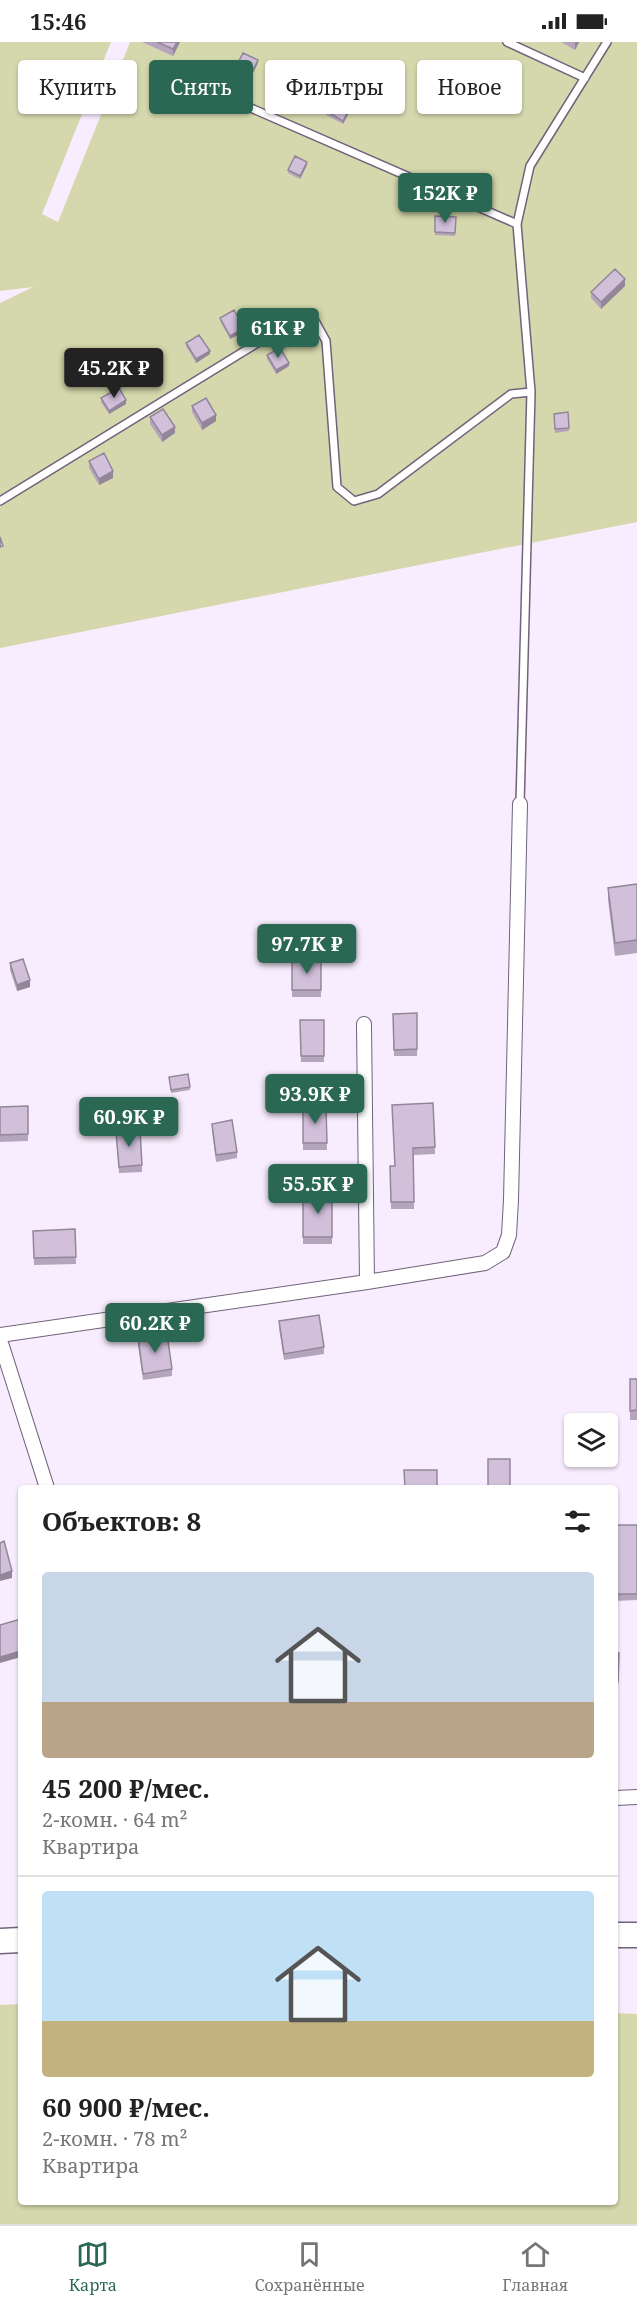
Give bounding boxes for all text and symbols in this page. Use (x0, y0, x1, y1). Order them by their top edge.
text: 15:46 (30, 6, 86, 36)
chip: Купить (18, 60, 137, 114)
chip: Снять (149, 60, 253, 114)
chip: Фильтры (265, 60, 405, 114)
chip: Новое (417, 60, 522, 114)
pin: 152K ₽ (396, 173, 494, 224)
text: 152K ₽ (412, 179, 478, 206)
pin: 61K ₽ (236, 308, 320, 359)
text: 61K ₽ (251, 314, 305, 341)
pin: 45.2K ₽ (59, 348, 169, 399)
text: 45.2K ₽ (78, 354, 150, 381)
pin: 97.7K ₽ (252, 924, 362, 975)
text: 97.7K ₽ (271, 930, 343, 957)
pin: 93.9K ₽ (260, 1074, 370, 1125)
text: 93.9K ₽ (279, 1080, 351, 1107)
pin: 60.9K ₽ (74, 1097, 184, 1148)
text: 60.9K ₽ (93, 1103, 165, 1130)
pin: 55.5K ₽ (263, 1164, 373, 1215)
text: 55.5K ₽ (282, 1170, 354, 1197)
pin: 60.2K ₽ (100, 1303, 210, 1354)
text: 60.2K ₽ (119, 1309, 191, 1336)
map controls (564, 1413, 618, 1467)
button: layers (564, 1413, 618, 1467)
text: Объектов: 8 (42, 1503, 201, 1539)
icon: filters (561, 1505, 594, 1538)
icon: home (264, 1611, 372, 1719)
text: 45 200 ₽/мес. (42, 1770, 210, 1806)
text: 2-комн. · 64 m² (42, 1806, 188, 1833)
text: Квартира (42, 1833, 139, 1860)
icon: home (264, 1930, 372, 2038)
text: 60 900 ₽/мес. (42, 2089, 210, 2125)
text: 2-комн. · 78 m² (42, 2125, 188, 2152)
text: Квартира (42, 2152, 139, 2179)
tab: Карта (69, 2238, 117, 2296)
tab: Сохранённые (255, 2238, 365, 2296)
tab: Главная (502, 2238, 568, 2296)

